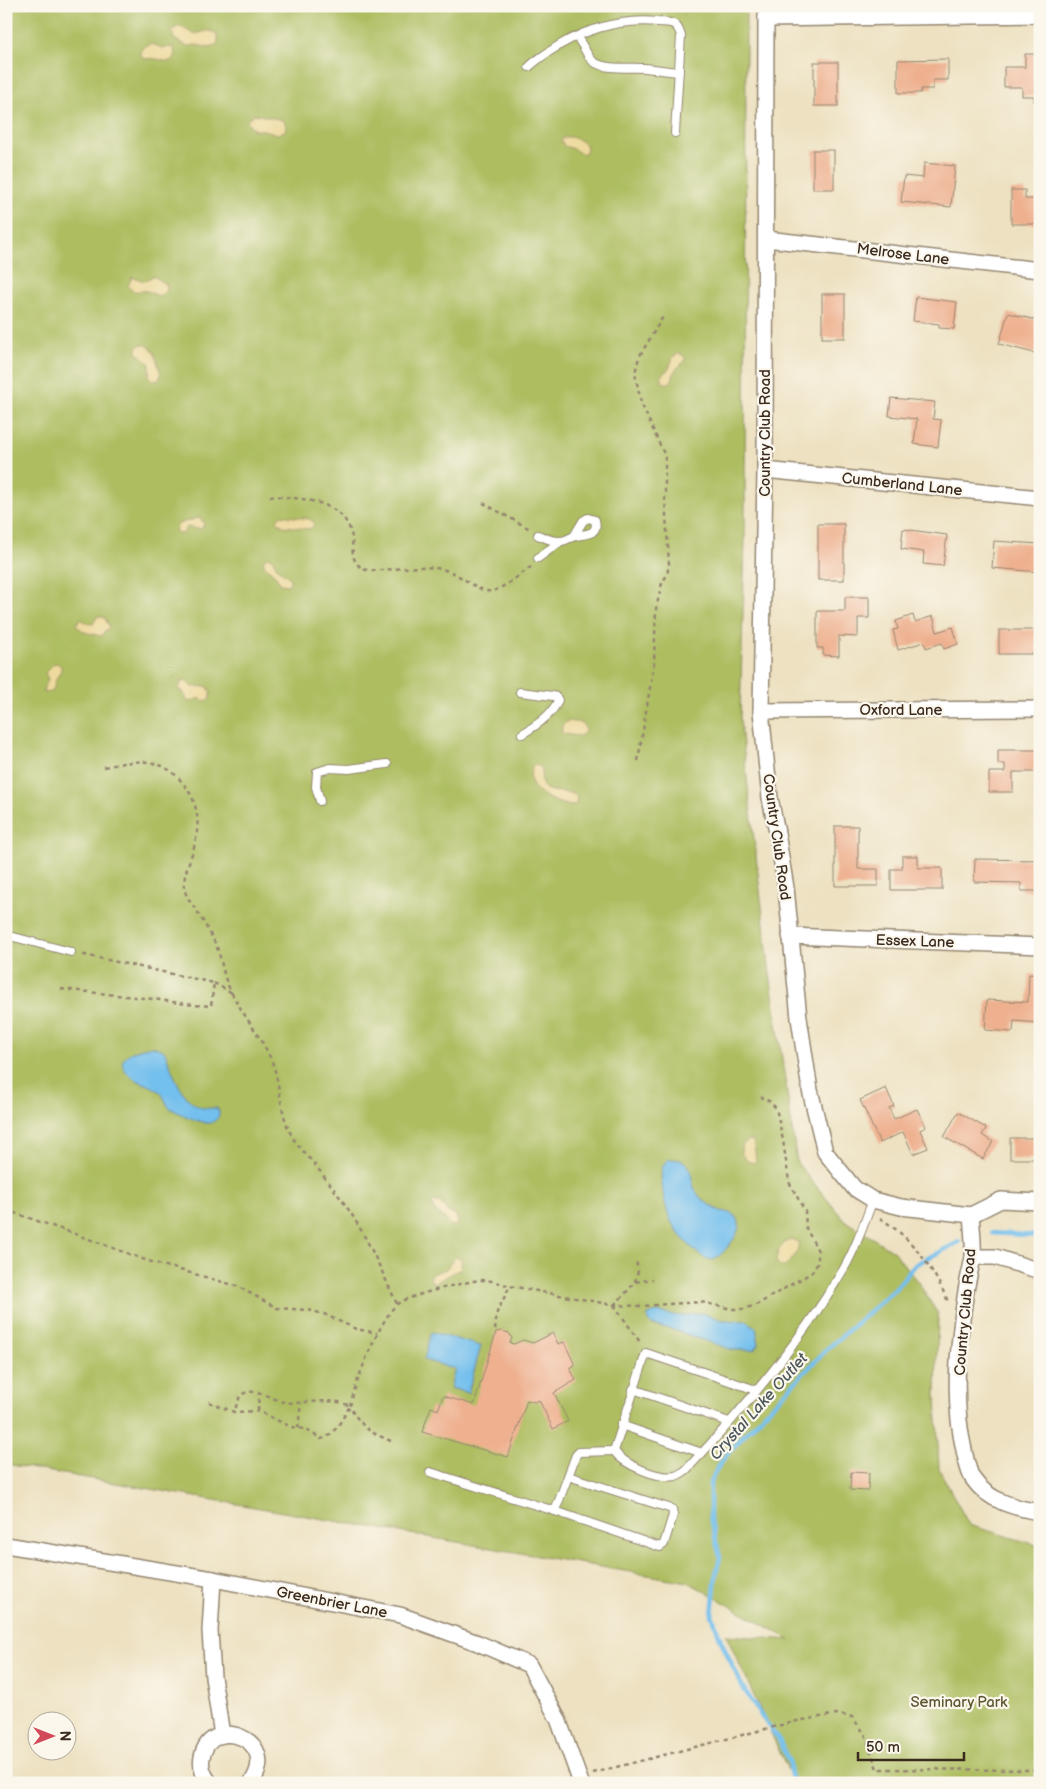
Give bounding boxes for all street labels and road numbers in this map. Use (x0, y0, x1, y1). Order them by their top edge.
street label: Melrose Lane (856, 239, 950, 270)
street label: Country Club Road (756, 369, 775, 497)
street label: Cumberland Lane (841, 469, 963, 500)
street label: Oxford Lane (860, 701, 943, 720)
street label: Country Club Road (758, 773, 795, 902)
street label: Essex Lane (875, 931, 955, 952)
street label: Country Club Road (950, 1248, 981, 1376)
street label: Greenbrier Lane (275, 1582, 389, 1623)

